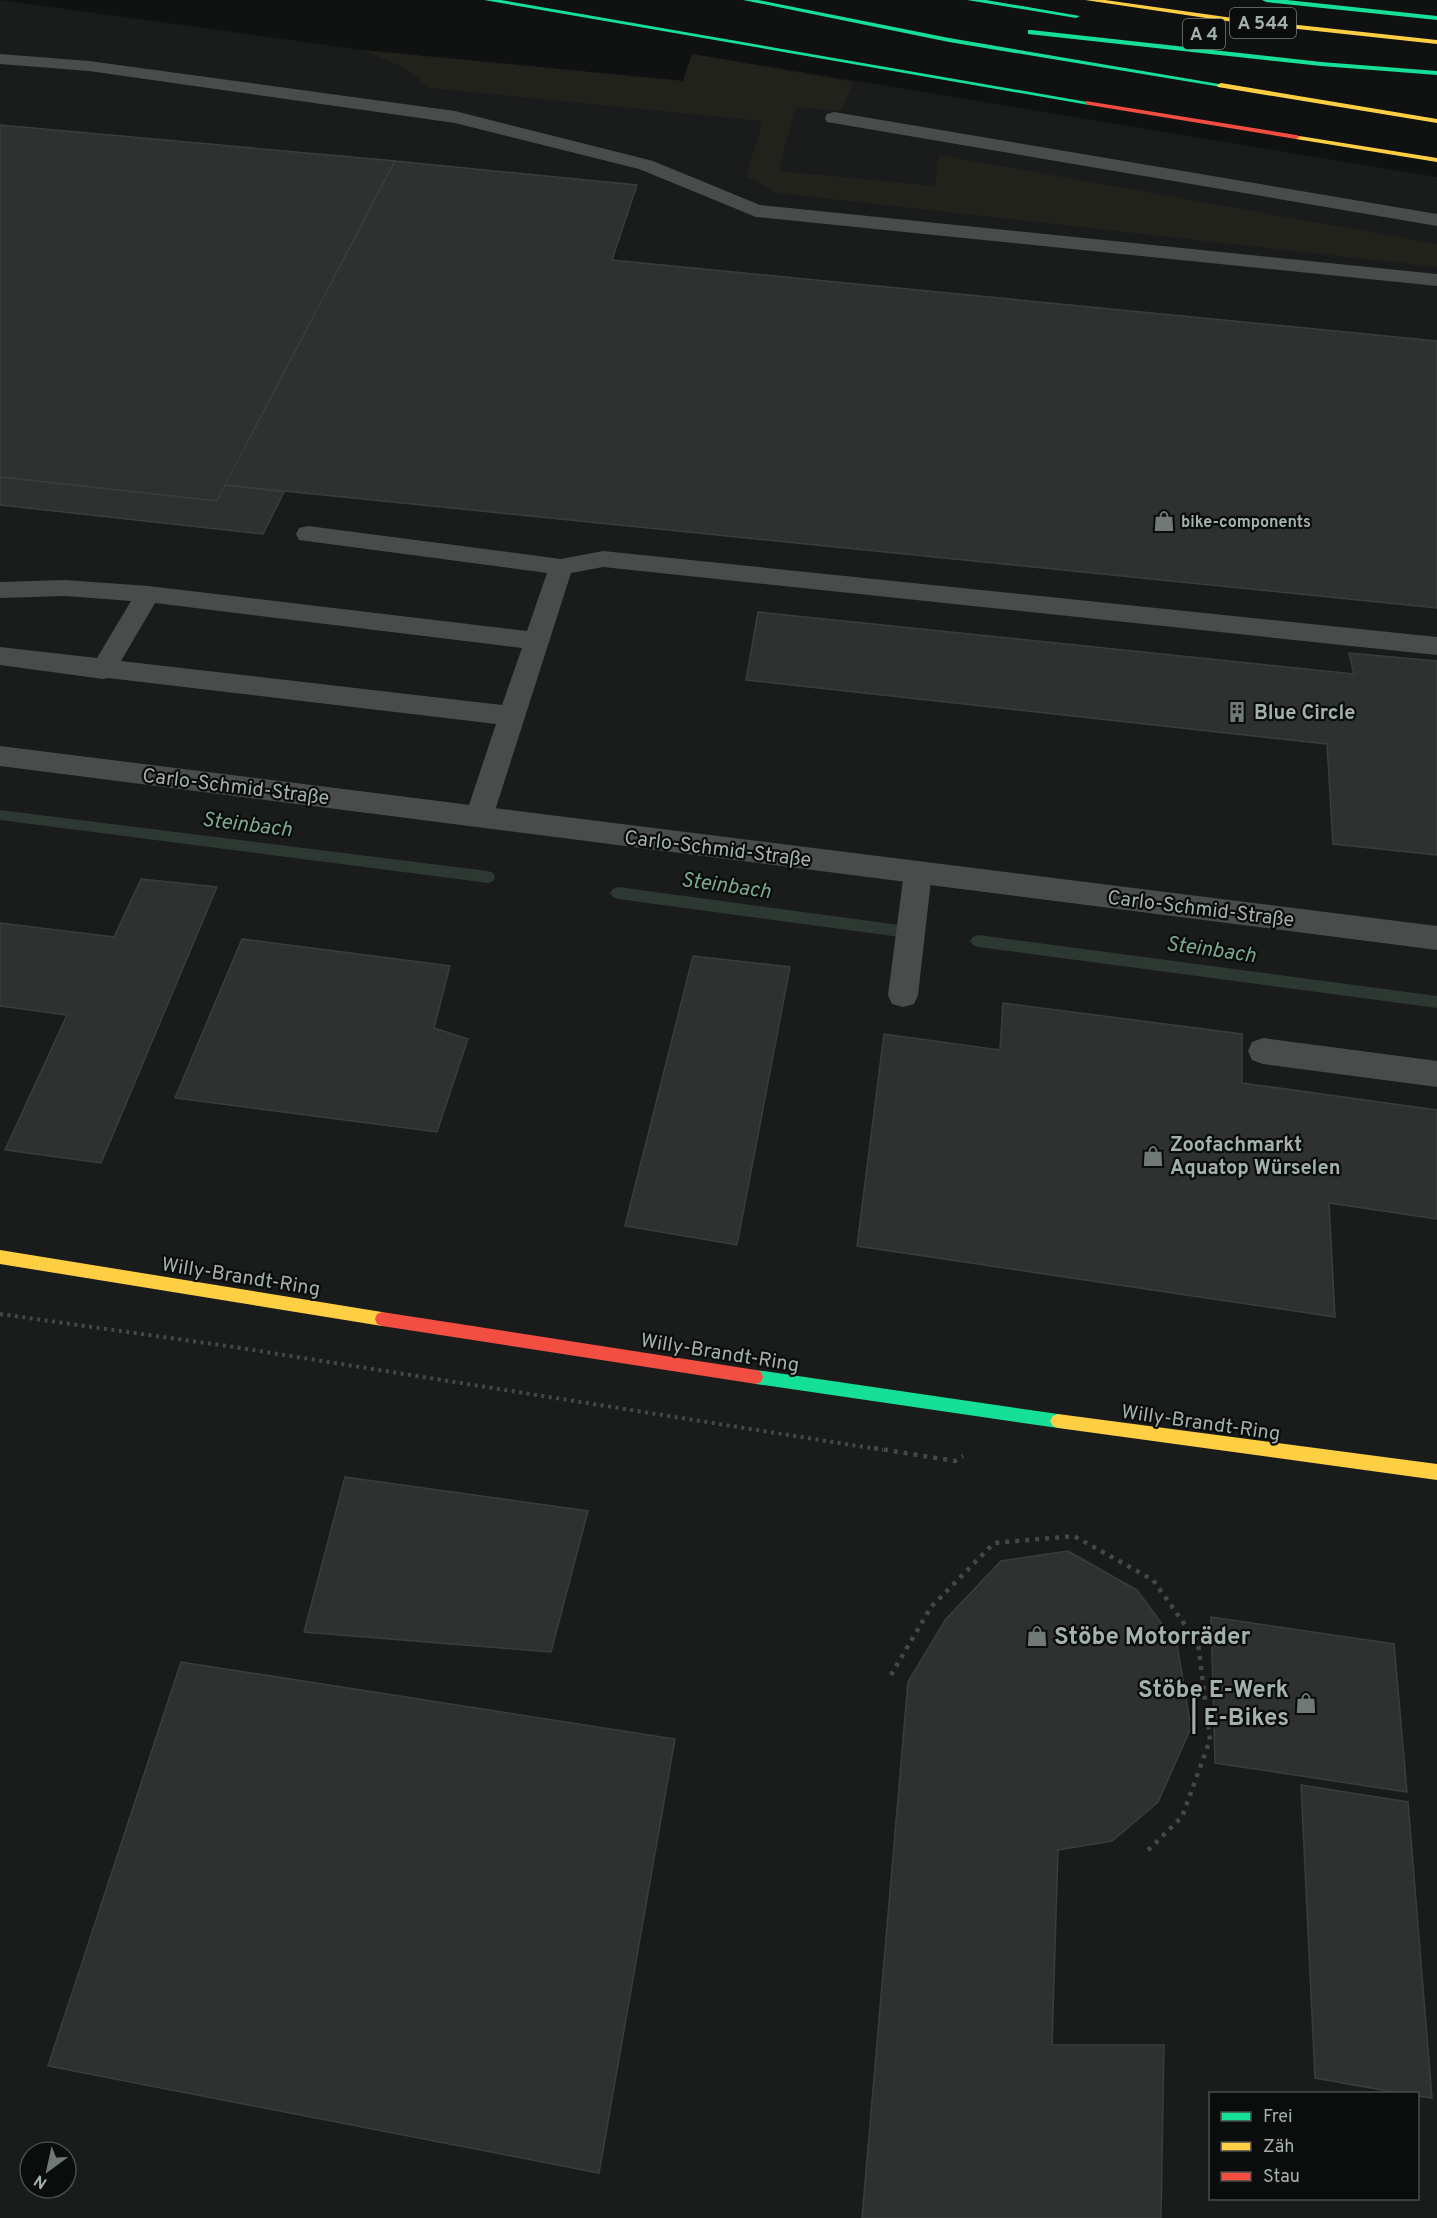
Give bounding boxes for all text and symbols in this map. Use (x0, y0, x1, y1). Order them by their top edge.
road number: A 544 (1230, 8, 1296, 38)
road number: A 4 (1183, 19, 1225, 49)
shop icon: bike-components (1152, 509, 1176, 533)
place label: bike-components (1181, 513, 1311, 533)
building icon: Blue Circle (1225, 700, 1249, 724)
place label: Blue Circle (1254, 701, 1355, 727)
street label: Carlo-Schmid-Straße (141, 764, 331, 812)
water label: Steinbach (200, 807, 294, 844)
street label: Carlo-Schmid-Straße (623, 826, 813, 874)
water label: Steinbach (679, 867, 773, 906)
street label: Carlo-Schmid-Straße (1106, 886, 1296, 934)
water label: Steinbach (1164, 931, 1258, 970)
place label: Zoofachmarkt Aquatop Würselen (1170, 1133, 1340, 1182)
shop icon: Zoofachmarkt Aquatop Würselen (1141, 1144, 1165, 1168)
street label: Willy-Brandt-Ring (159, 1253, 322, 1303)
street label: Willy-Brandt-Ring (638, 1329, 801, 1379)
street label: Willy-Brandt-Ring (1119, 1400, 1282, 1448)
place label: Stöbe Motorräder (1054, 1623, 1250, 1653)
shop icon: Stöbe Motorräder (1025, 1624, 1049, 1648)
place label: Stöbe E-Werk | E-Bikes (1138, 1676, 1289, 1734)
shop icon: Stöbe E-Werk | E-Bikes (1294, 1691, 1318, 1715)
legend (1209, 2092, 1419, 2200)
text: Frei (1263, 2106, 1293, 2129)
text: Zäh (1263, 2136, 1294, 2159)
north arrow (18, 2140, 78, 2200)
text: Stau (1263, 2166, 1300, 2189)
text: N (31, 2169, 51, 2192)

